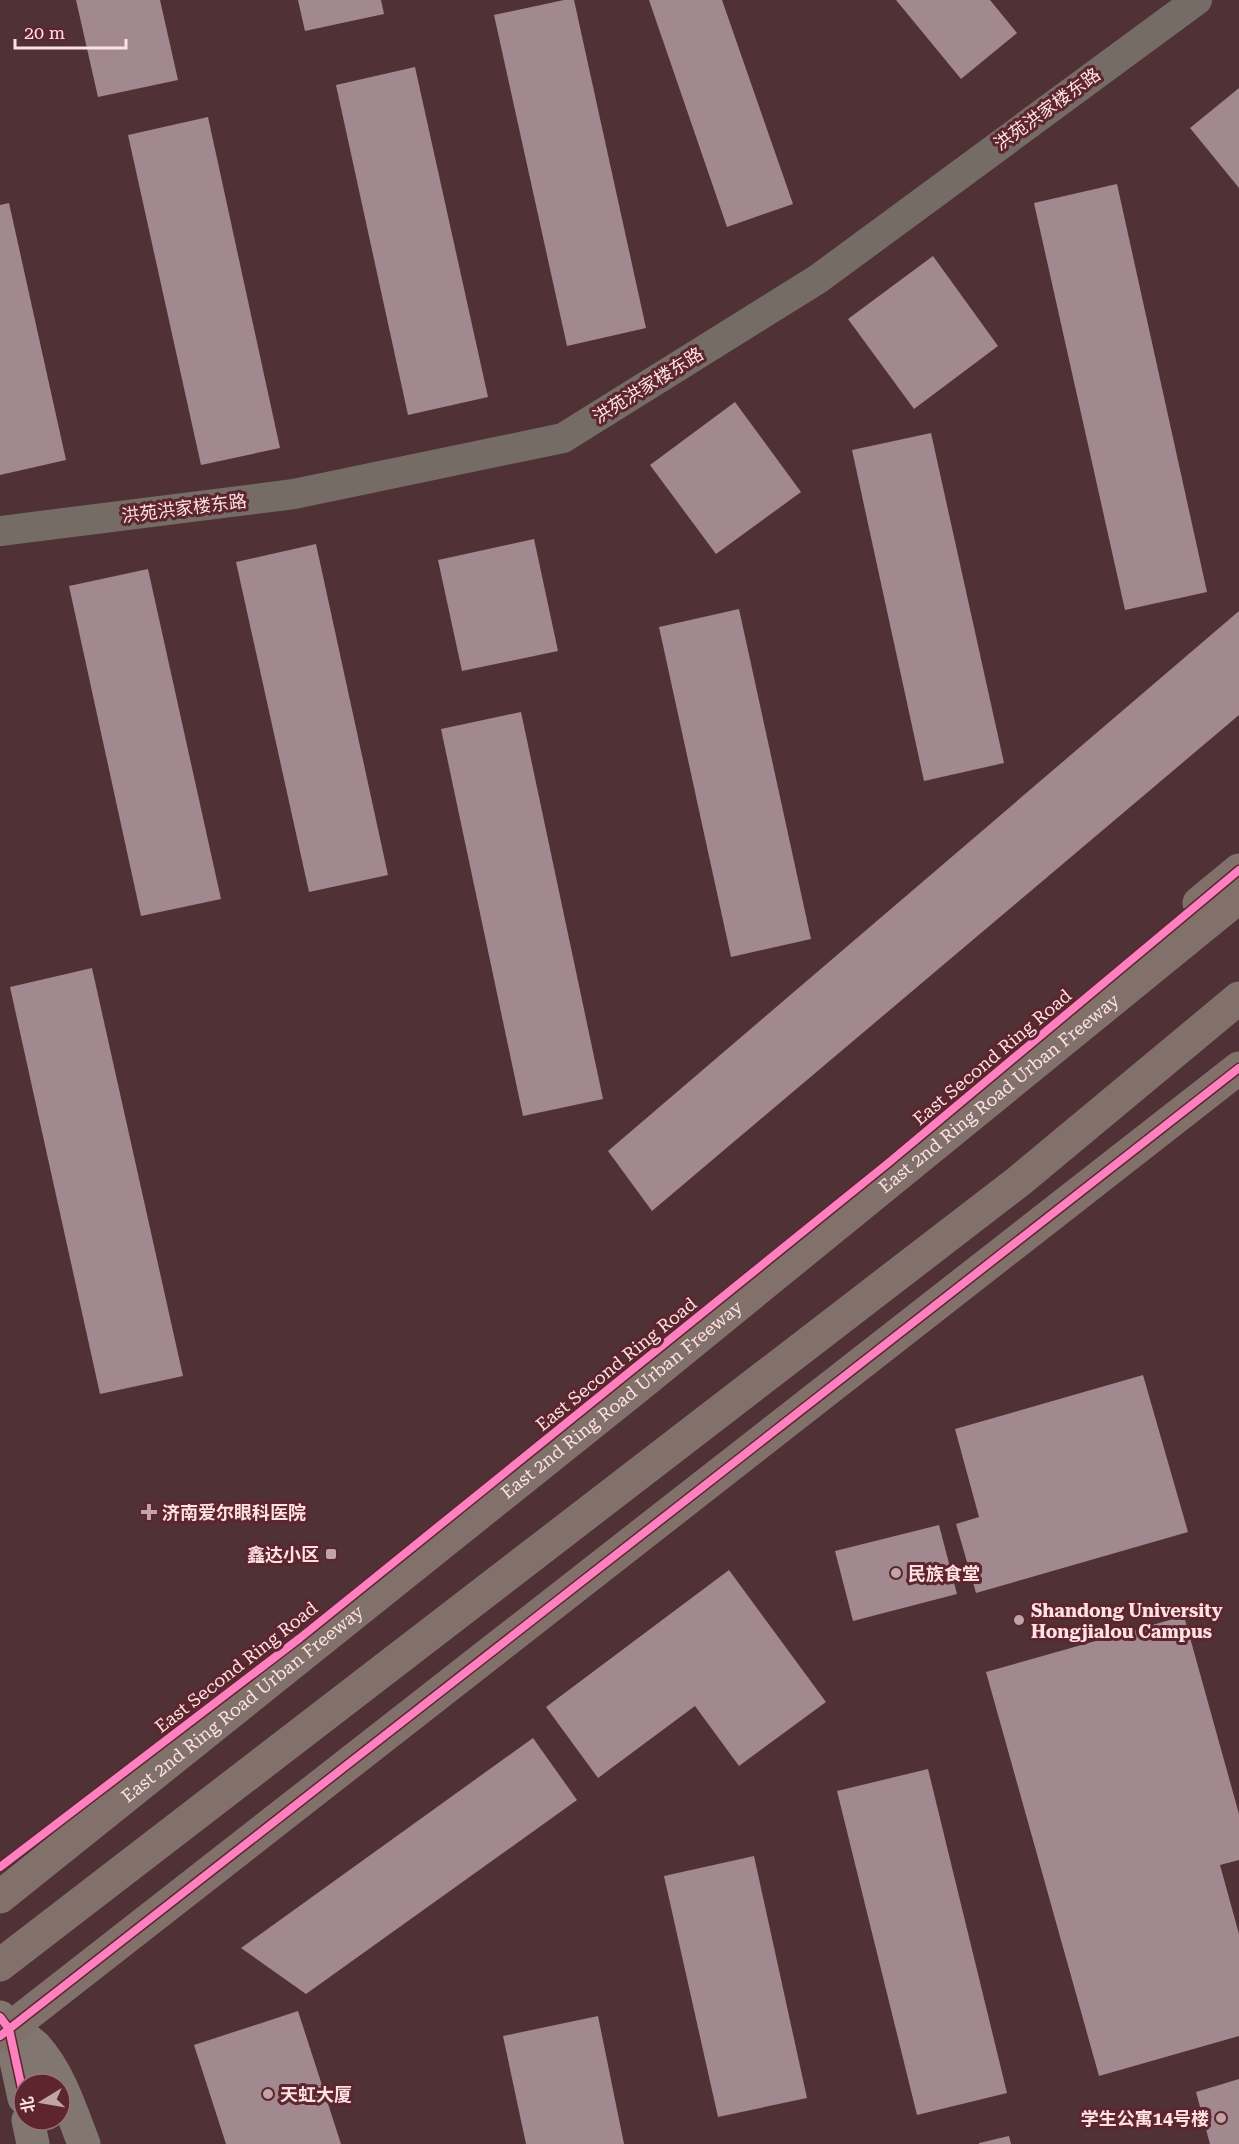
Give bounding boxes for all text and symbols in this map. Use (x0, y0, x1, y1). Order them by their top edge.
scale bar (15, 12, 126, 50)
text: 20 m (24, 22, 65, 43)
street label: 洪苑洪家楼东路 (990, 63, 1104, 155)
street label: 洪苑洪家楼东路 (589, 343, 707, 427)
street label: 洪苑洪家楼东路 (120, 490, 248, 526)
street label: East Second Ring Road (909, 984, 1076, 1129)
street label: East 2nd Ring Road Urban Freeway (874, 989, 1123, 1197)
street label: East Second Ring Road (532, 1293, 701, 1435)
street label: East 2nd Ring Road Urban Freeway (496, 1295, 746, 1503)
place label: 济南爱尔眼科医院 (162, 1502, 306, 1523)
marker: 济南爱尔眼科医院 (140, 1503, 158, 1521)
place label: 鑫达小区 (247, 1544, 319, 1565)
marker: 鑫达小区 (324, 1547, 338, 1561)
place label: 民族食堂 (908, 1563, 980, 1584)
marker: 民族食堂 (889, 1566, 903, 1580)
street label: East Second Ring Road (151, 1597, 322, 1737)
street label: East 2nd Ring Road Urban Freeway (117, 1600, 367, 1806)
place label: Shandong University Hongjialou Campus (1031, 1600, 1223, 1642)
marker: Shandong University Hongjialou Campus (1012, 1613, 1026, 1627)
north arrow (12, 2072, 72, 2132)
place label: 天虹大厦 (280, 2084, 352, 2105)
marker: 天虹大厦 (261, 2087, 275, 2101)
text: 北 (17, 2095, 39, 2114)
place label: 学生公寓14号楼 (1081, 2108, 1209, 2129)
marker: 学生公寓14号楼 (1214, 2111, 1228, 2125)

